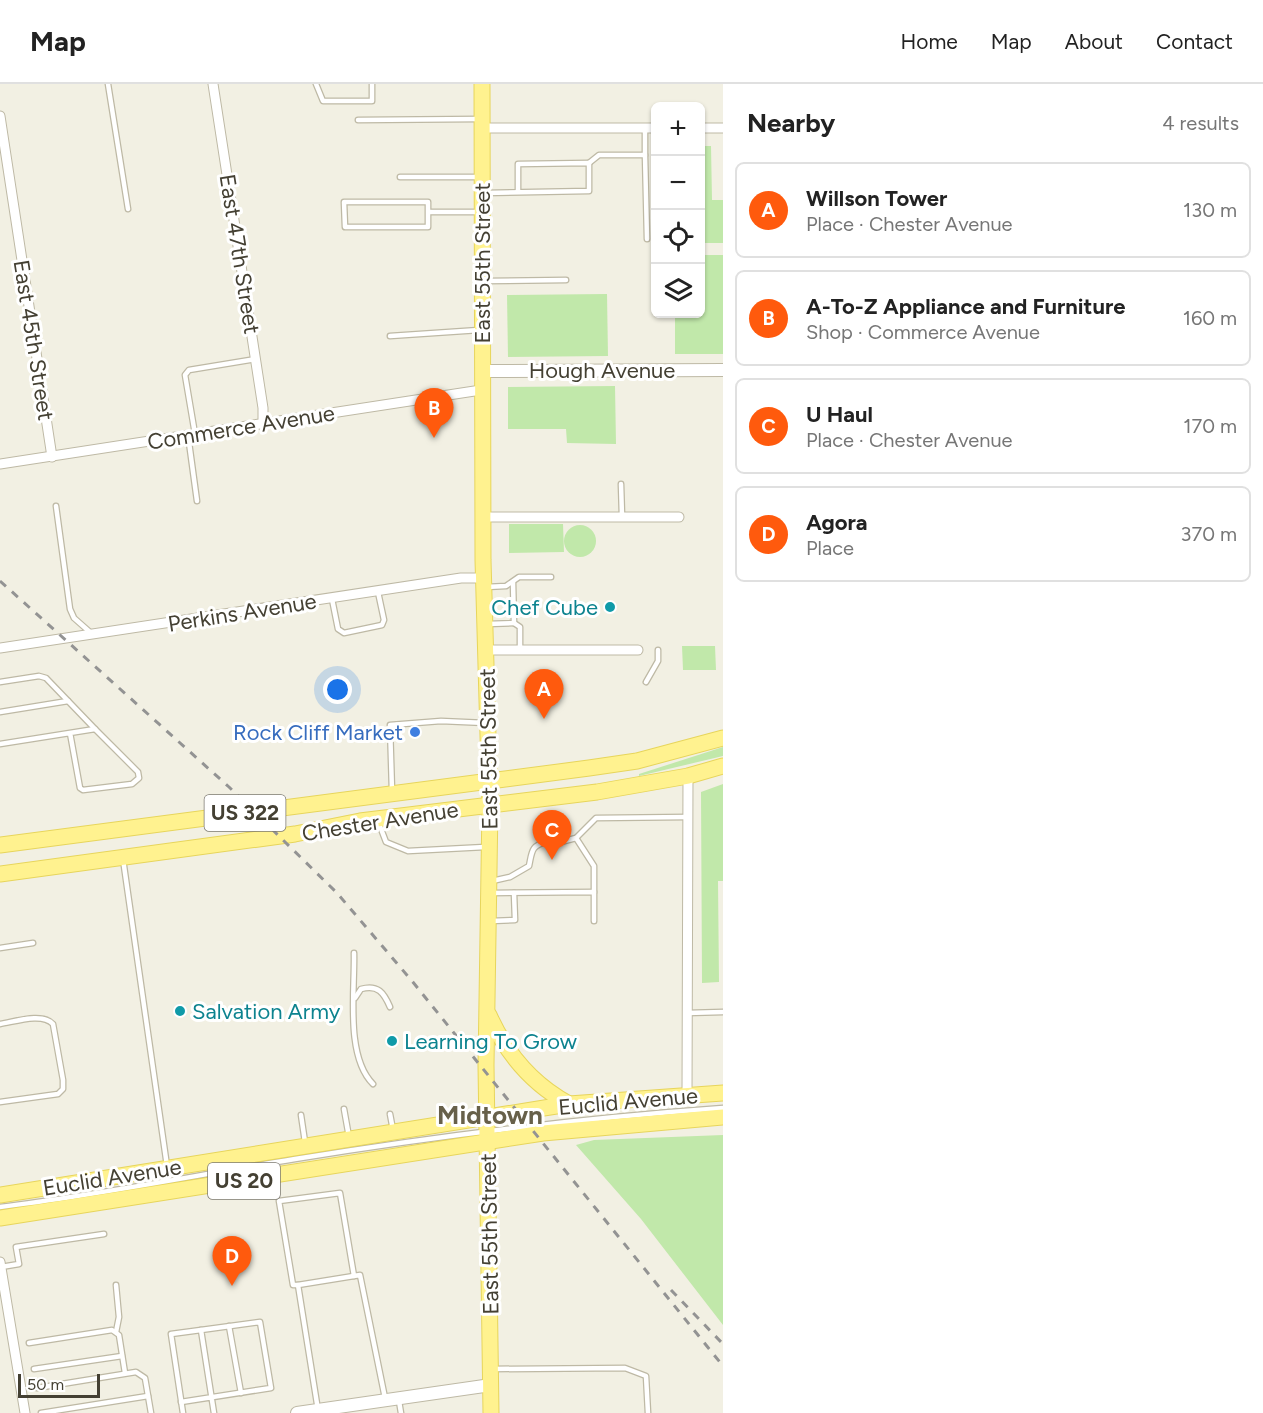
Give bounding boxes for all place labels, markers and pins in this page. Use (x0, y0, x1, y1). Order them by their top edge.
pin: B (414, 388, 454, 438)
place label: Chef Cube (491, 594, 598, 621)
marker: Chef Cube (603, 600, 617, 614)
pin: A (524, 670, 564, 719)
place label: Rock Cliff Market (233, 719, 403, 746)
marker: Rock Cliff Market (408, 725, 422, 739)
pin: C (532, 810, 572, 860)
place label: Salvation Army (192, 998, 341, 1025)
marker: Salvation Army (173, 1004, 187, 1018)
place label: Learning To Grow (404, 1028, 578, 1055)
marker: Learning To Grow (385, 1034, 399, 1048)
pin: D (212, 1236, 252, 1286)

